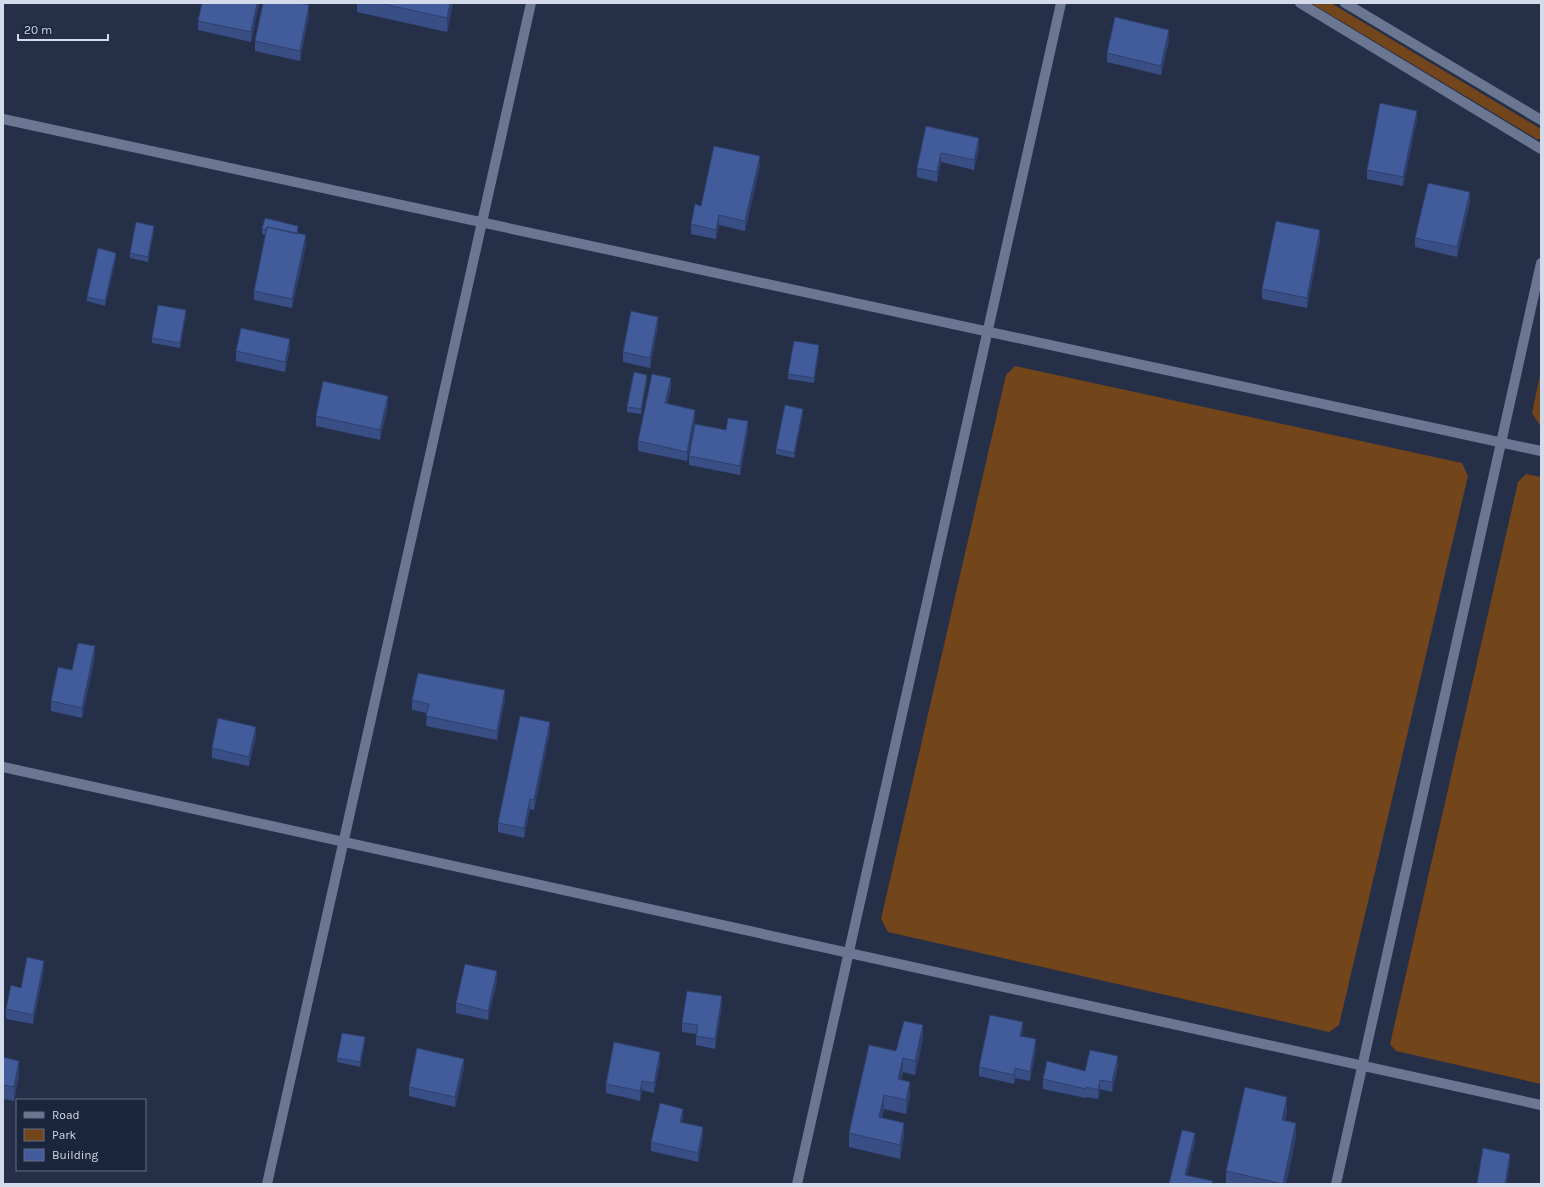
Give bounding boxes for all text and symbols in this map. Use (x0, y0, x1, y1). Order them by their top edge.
scale bar (18, 16, 108, 42)
text: 20 m (24, 23, 52, 37)
legend (16, 1099, 146, 1171)
text: Road (52, 1108, 80, 1122)
text: Park (52, 1128, 77, 1142)
text: Building (52, 1148, 99, 1162)

